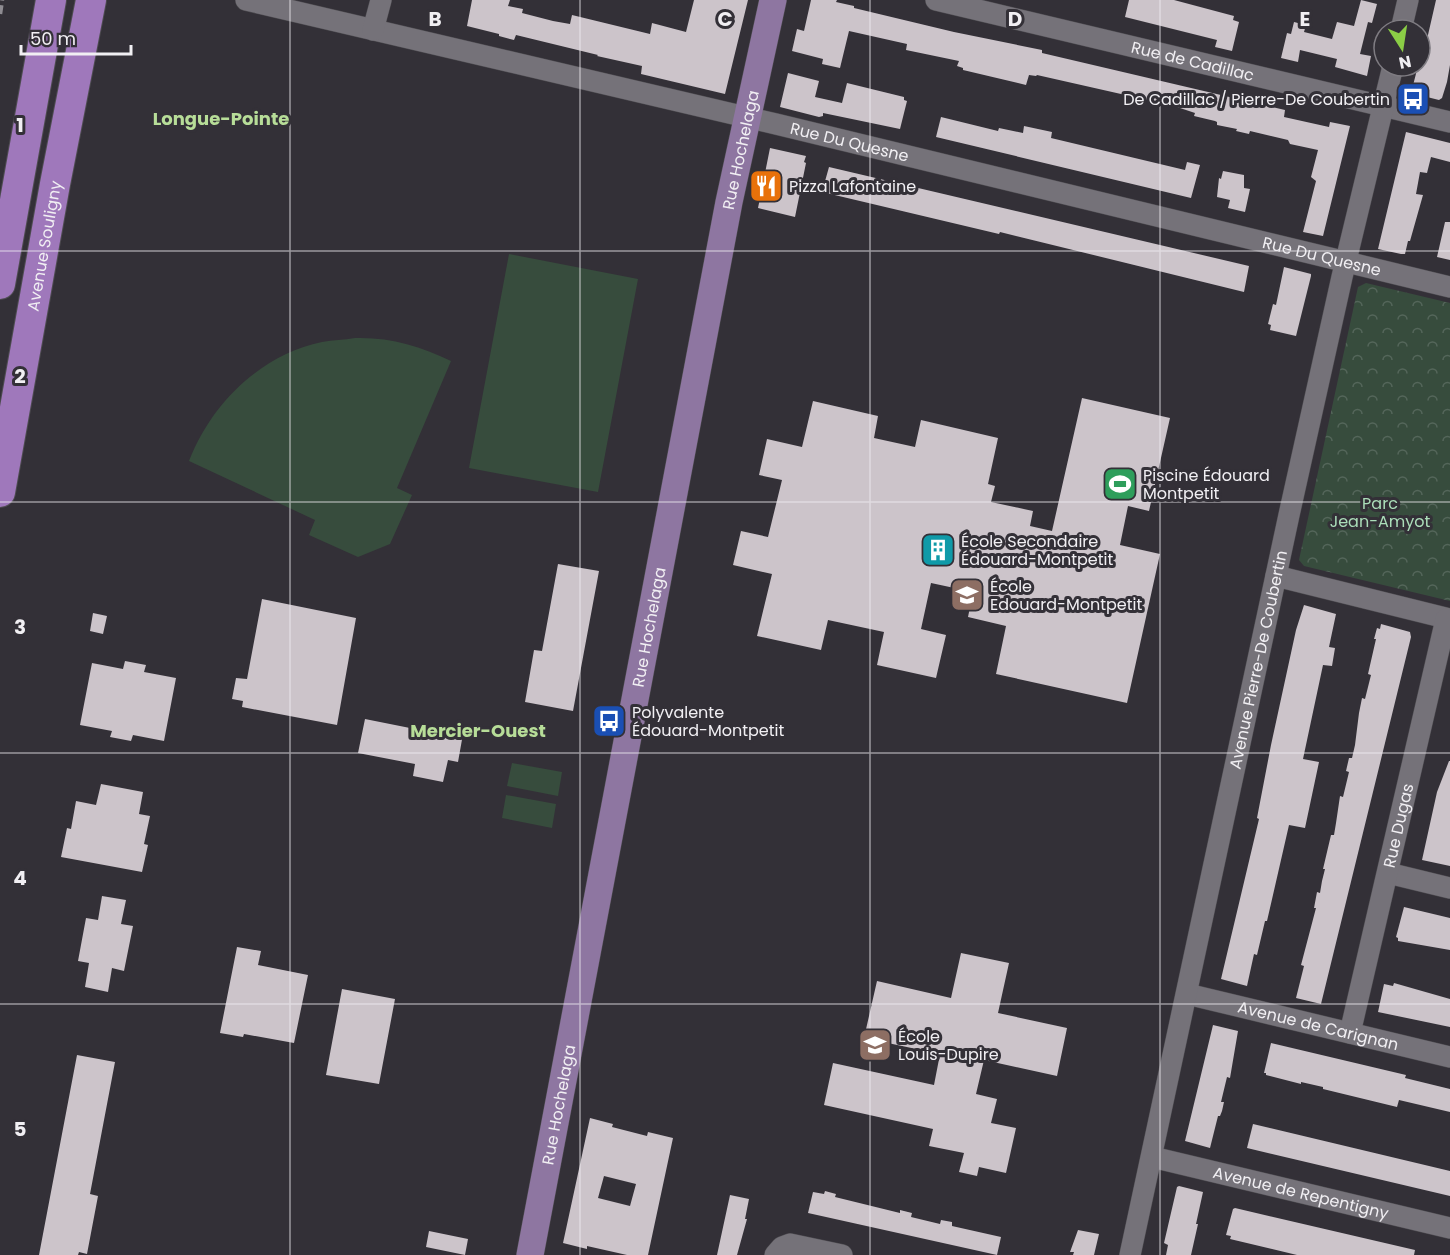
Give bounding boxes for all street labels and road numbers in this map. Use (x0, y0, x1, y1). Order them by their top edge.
street label: Rue de Cadillac (1129, 36, 1257, 87)
street label: Rue Hochelaga (717, 88, 765, 212)
street label: Rue Du Quesne (788, 117, 911, 168)
street label: Avenue Souligny (21, 179, 67, 313)
street label: Rue Du Quesne (1260, 231, 1384, 282)
street label: Avenue Pierre-De Coubertin (1224, 548, 1293, 771)
street label: Rue Hochelaga (627, 565, 672, 689)
street label: Rue Dugas (1378, 781, 1419, 870)
street label: Avenue de Carignan (1235, 996, 1401, 1056)
street label: Rue Hochelaga (536, 1043, 582, 1167)
street label: Avenue de Repentigny (1211, 1161, 1391, 1225)

